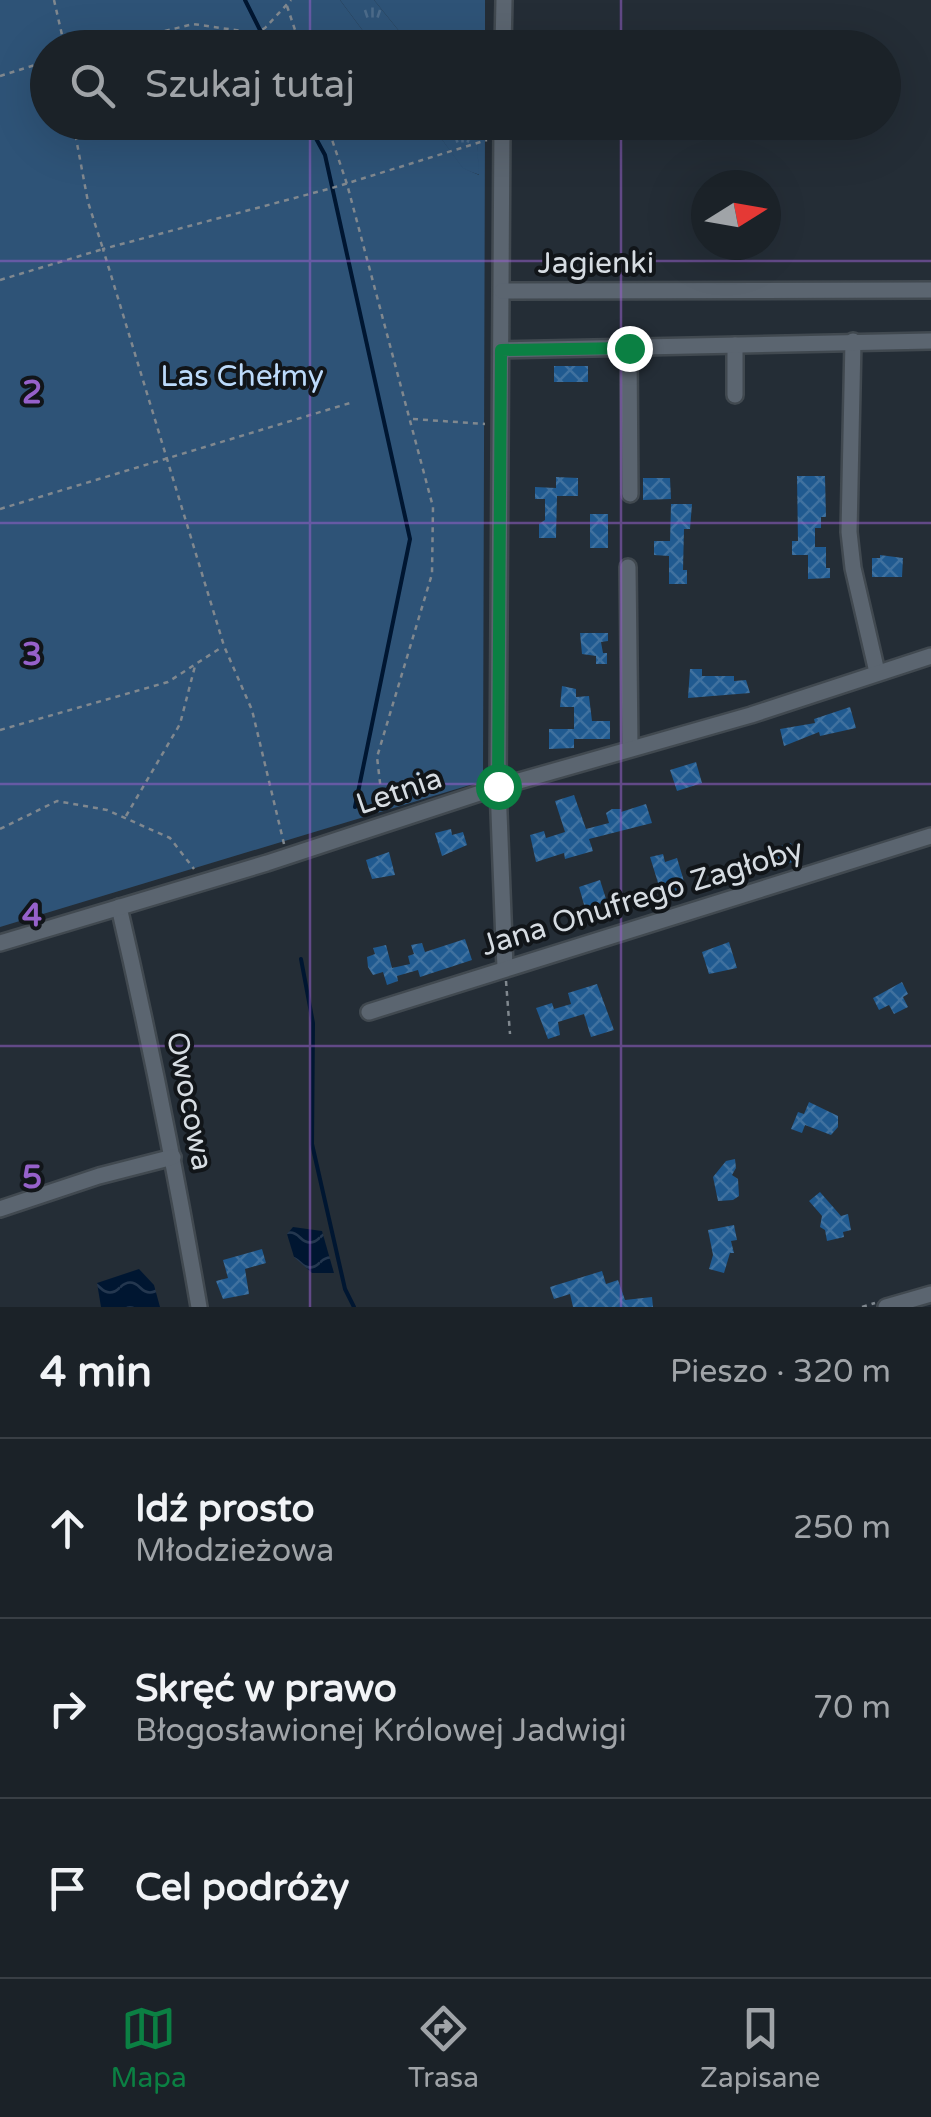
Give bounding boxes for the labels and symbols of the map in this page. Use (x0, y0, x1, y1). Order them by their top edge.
north arrow (691, 170, 781, 260)
street label: Jagienki (538, 245, 654, 282)
route end (607, 326, 653, 372)
park label: Las Chełmy (160, 358, 324, 395)
text: 2 (22, 374, 42, 412)
text: 3 (22, 636, 42, 674)
street label: Letnia (351, 760, 447, 823)
route start (476, 764, 522, 810)
street label: Jana Onufrego Zagłoby (477, 831, 807, 964)
text: 4 (22, 897, 42, 935)
street label: Owocowa (158, 1029, 221, 1174)
text: 5 (22, 1159, 42, 1197)

